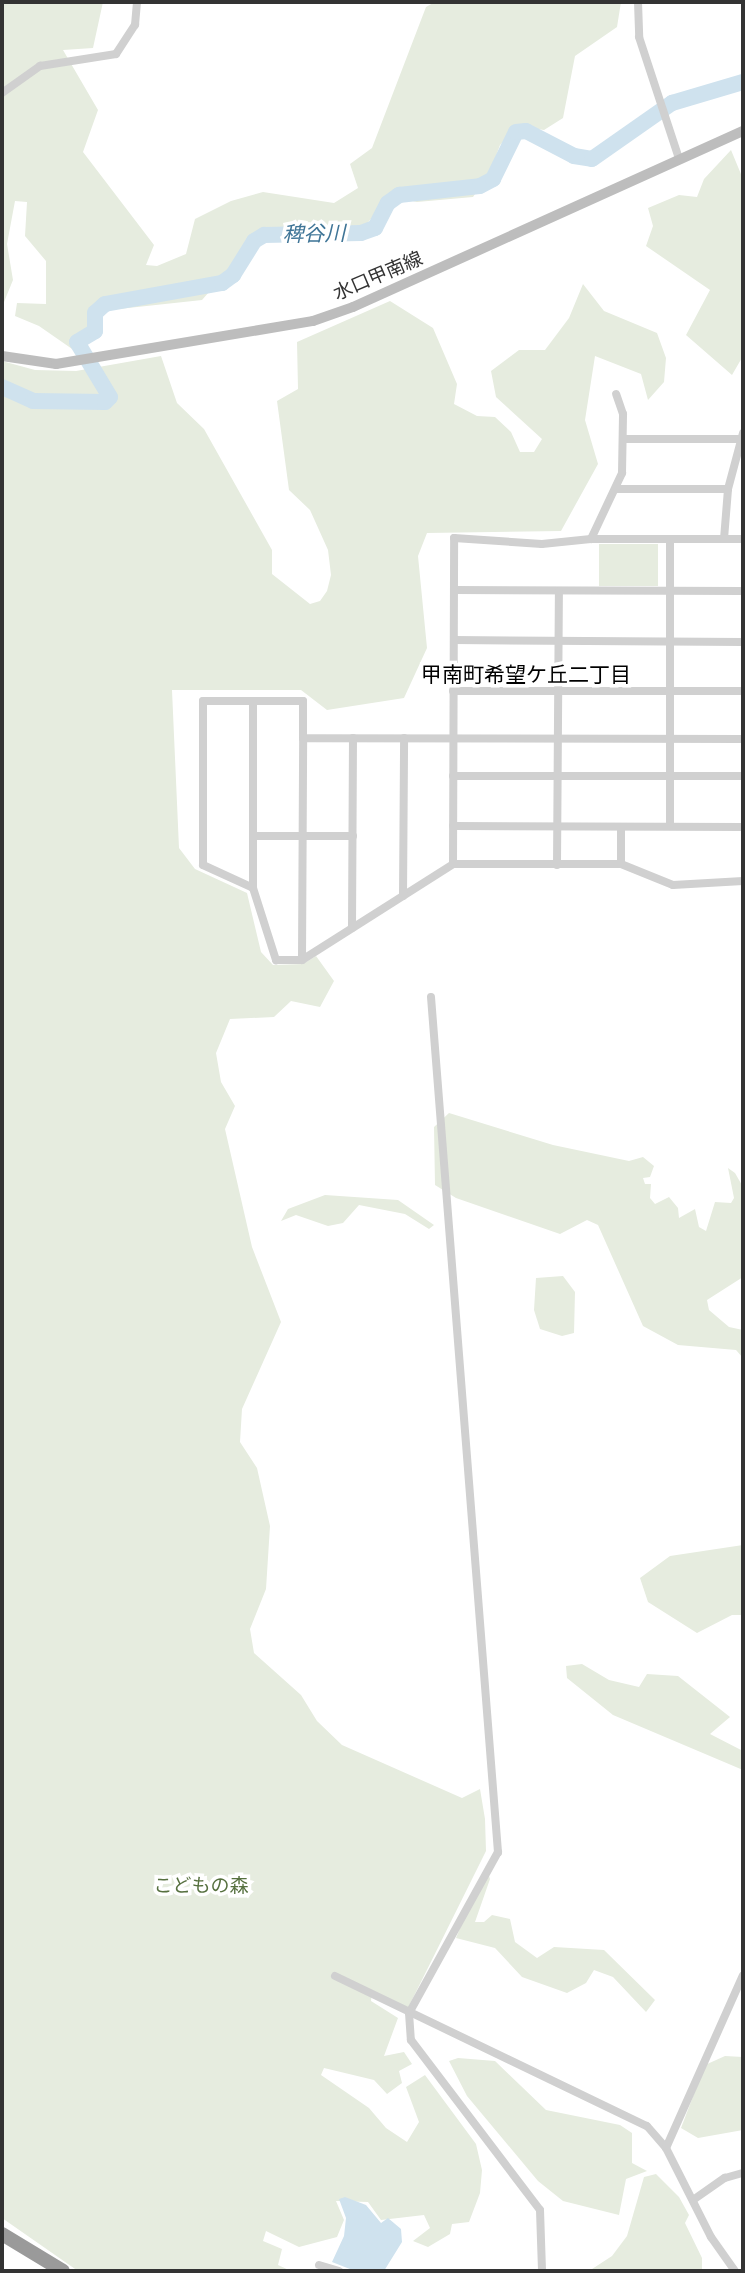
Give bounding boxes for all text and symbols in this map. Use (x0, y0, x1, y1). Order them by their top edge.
water label: 稗谷川 (282, 221, 346, 247)
street label: 水口甲南線 (330, 247, 426, 305)
district label: 甲南町希望ケ丘二丁目 (421, 662, 631, 688)
park label: こどもの森 (154, 1875, 248, 1897)

